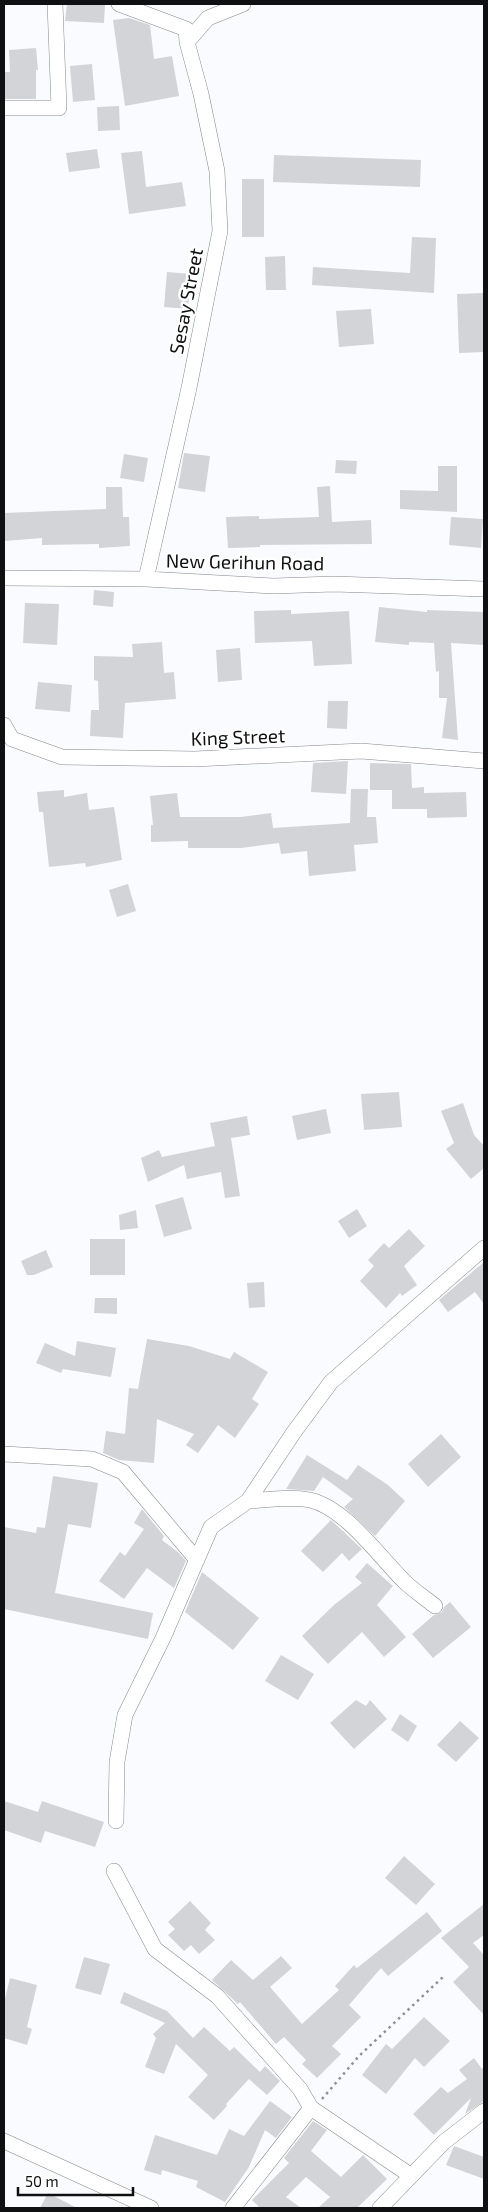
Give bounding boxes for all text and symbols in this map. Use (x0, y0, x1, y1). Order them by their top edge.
street label: Sesay Street (164, 246, 207, 356)
street label: New Gerihun Road (166, 549, 324, 574)
street label: King Street (190, 723, 286, 750)
scale bar (18, 2164, 132, 2196)
text: 50 m (25, 2172, 59, 2190)

